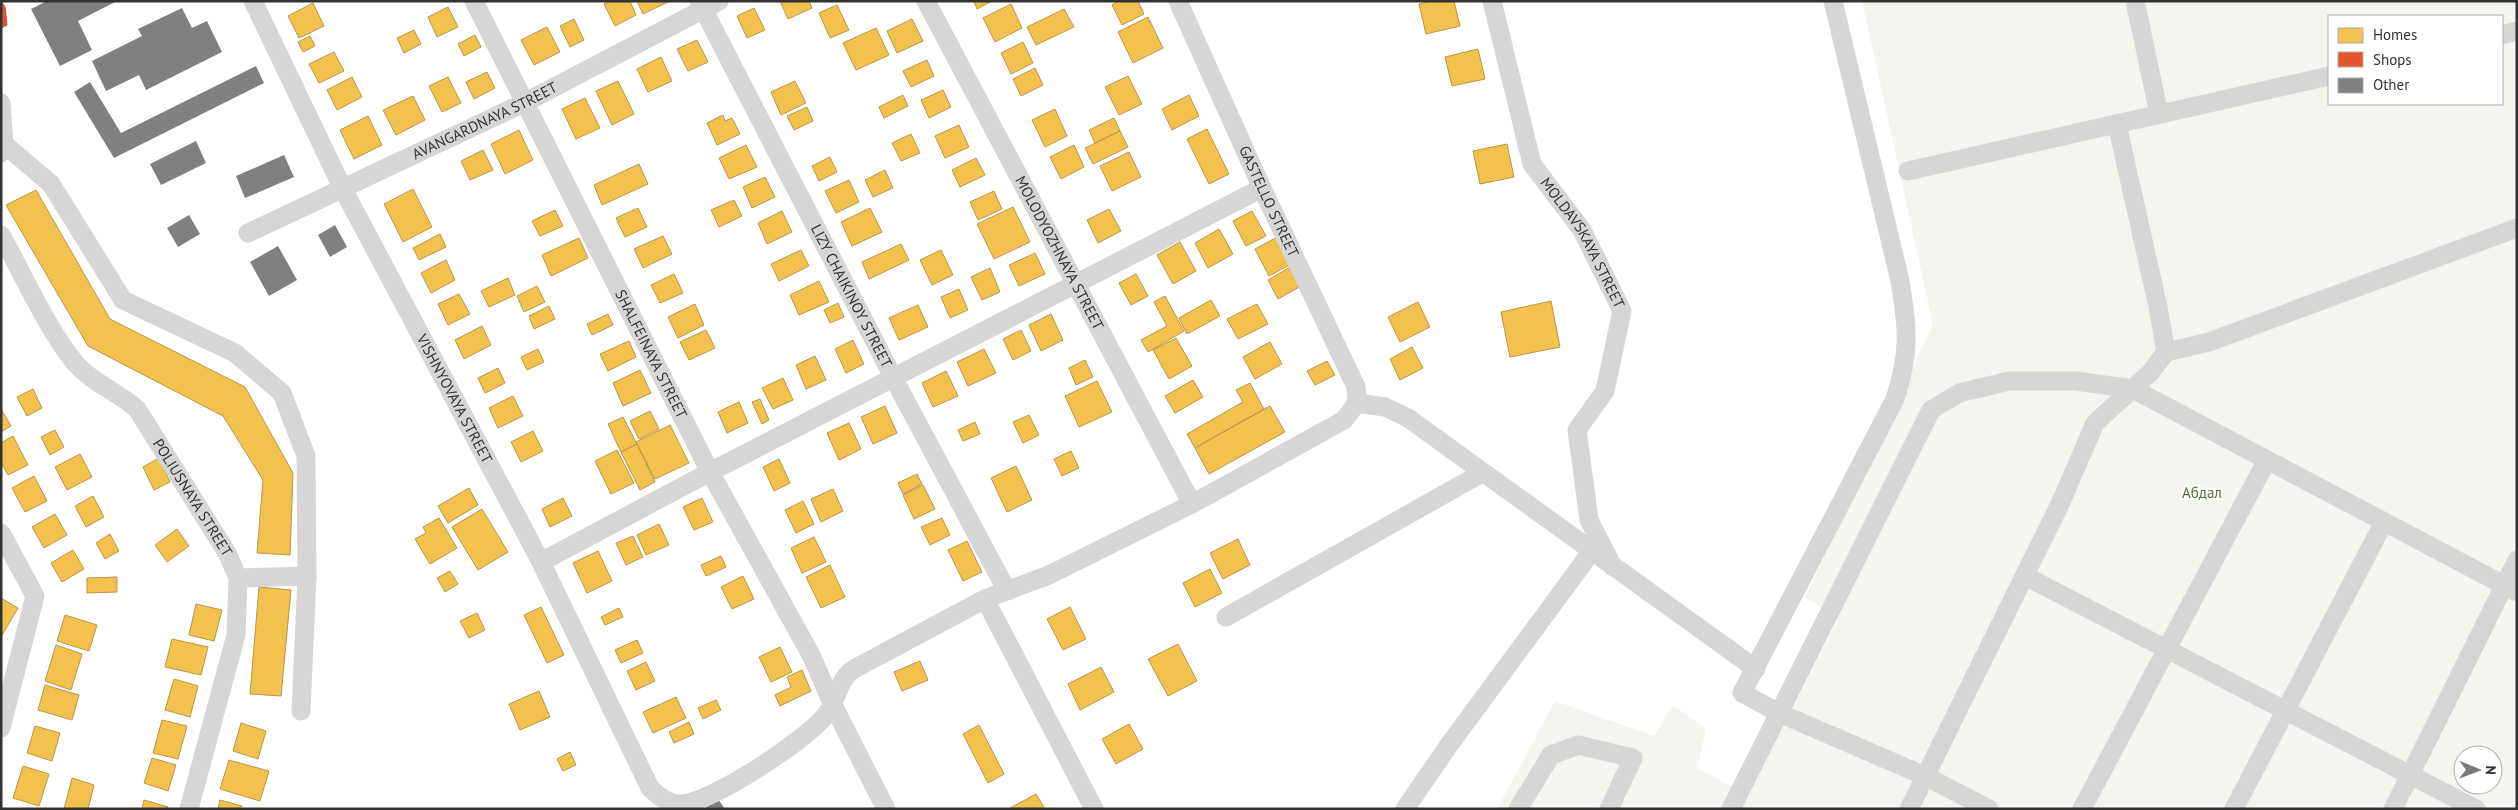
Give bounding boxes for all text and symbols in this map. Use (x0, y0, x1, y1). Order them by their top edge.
legend (2328, 15, 2503, 105)
text: Homes (2373, 25, 2417, 44)
text: Shops (2373, 50, 2412, 69)
text: Other (2373, 75, 2409, 94)
street label: AVANGARDNAYA STREET (409, 77, 561, 163)
street label: GASTELLO STREET (1235, 142, 1304, 261)
street label: MOLODYOZHNAYA STREET (1011, 173, 1108, 334)
street label: MOLDAVSKAYA STREET (1537, 173, 1629, 312)
street label: LIZY CHAIKINOY STREET (807, 221, 897, 371)
street label: SHALFEINAYA STREET (611, 286, 692, 422)
street label: VISHNYOVAYA STREET (412, 330, 497, 467)
street label: POLIUSNAYA STREET (149, 435, 237, 560)
park label: Абдал (2182, 483, 2222, 502)
north arrow (2453, 745, 2503, 795)
text: N (2482, 765, 2500, 775)

